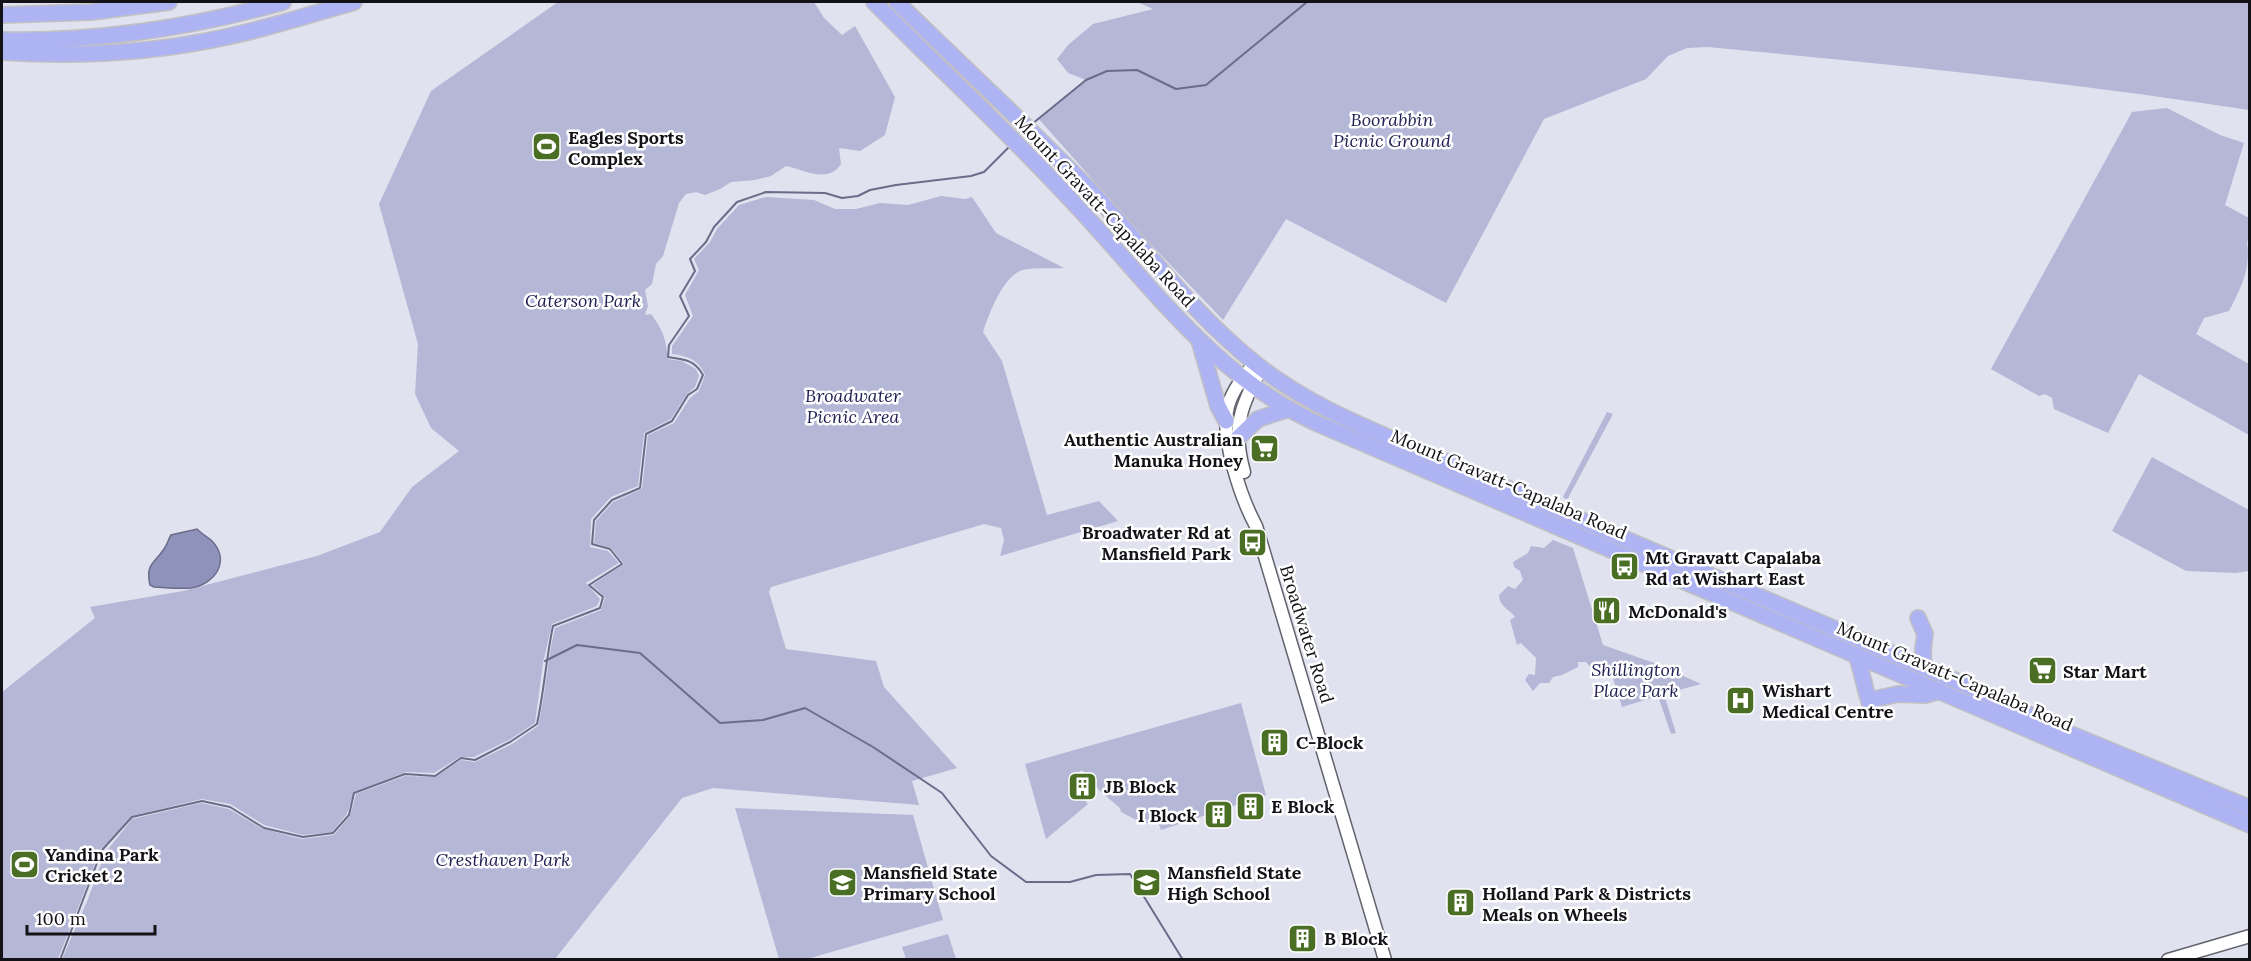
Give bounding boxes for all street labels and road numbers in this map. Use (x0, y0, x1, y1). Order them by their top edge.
street label: Mount Gravatt-Capalaba Road (1010, 110, 1200, 312)
street label: Mount Gravatt-Capalaba Road (1388, 424, 1631, 544)
street label: Broadwater Road (1275, 562, 1339, 706)
street label: Mount Gravatt-Capalaba Road (1834, 616, 2077, 736)

